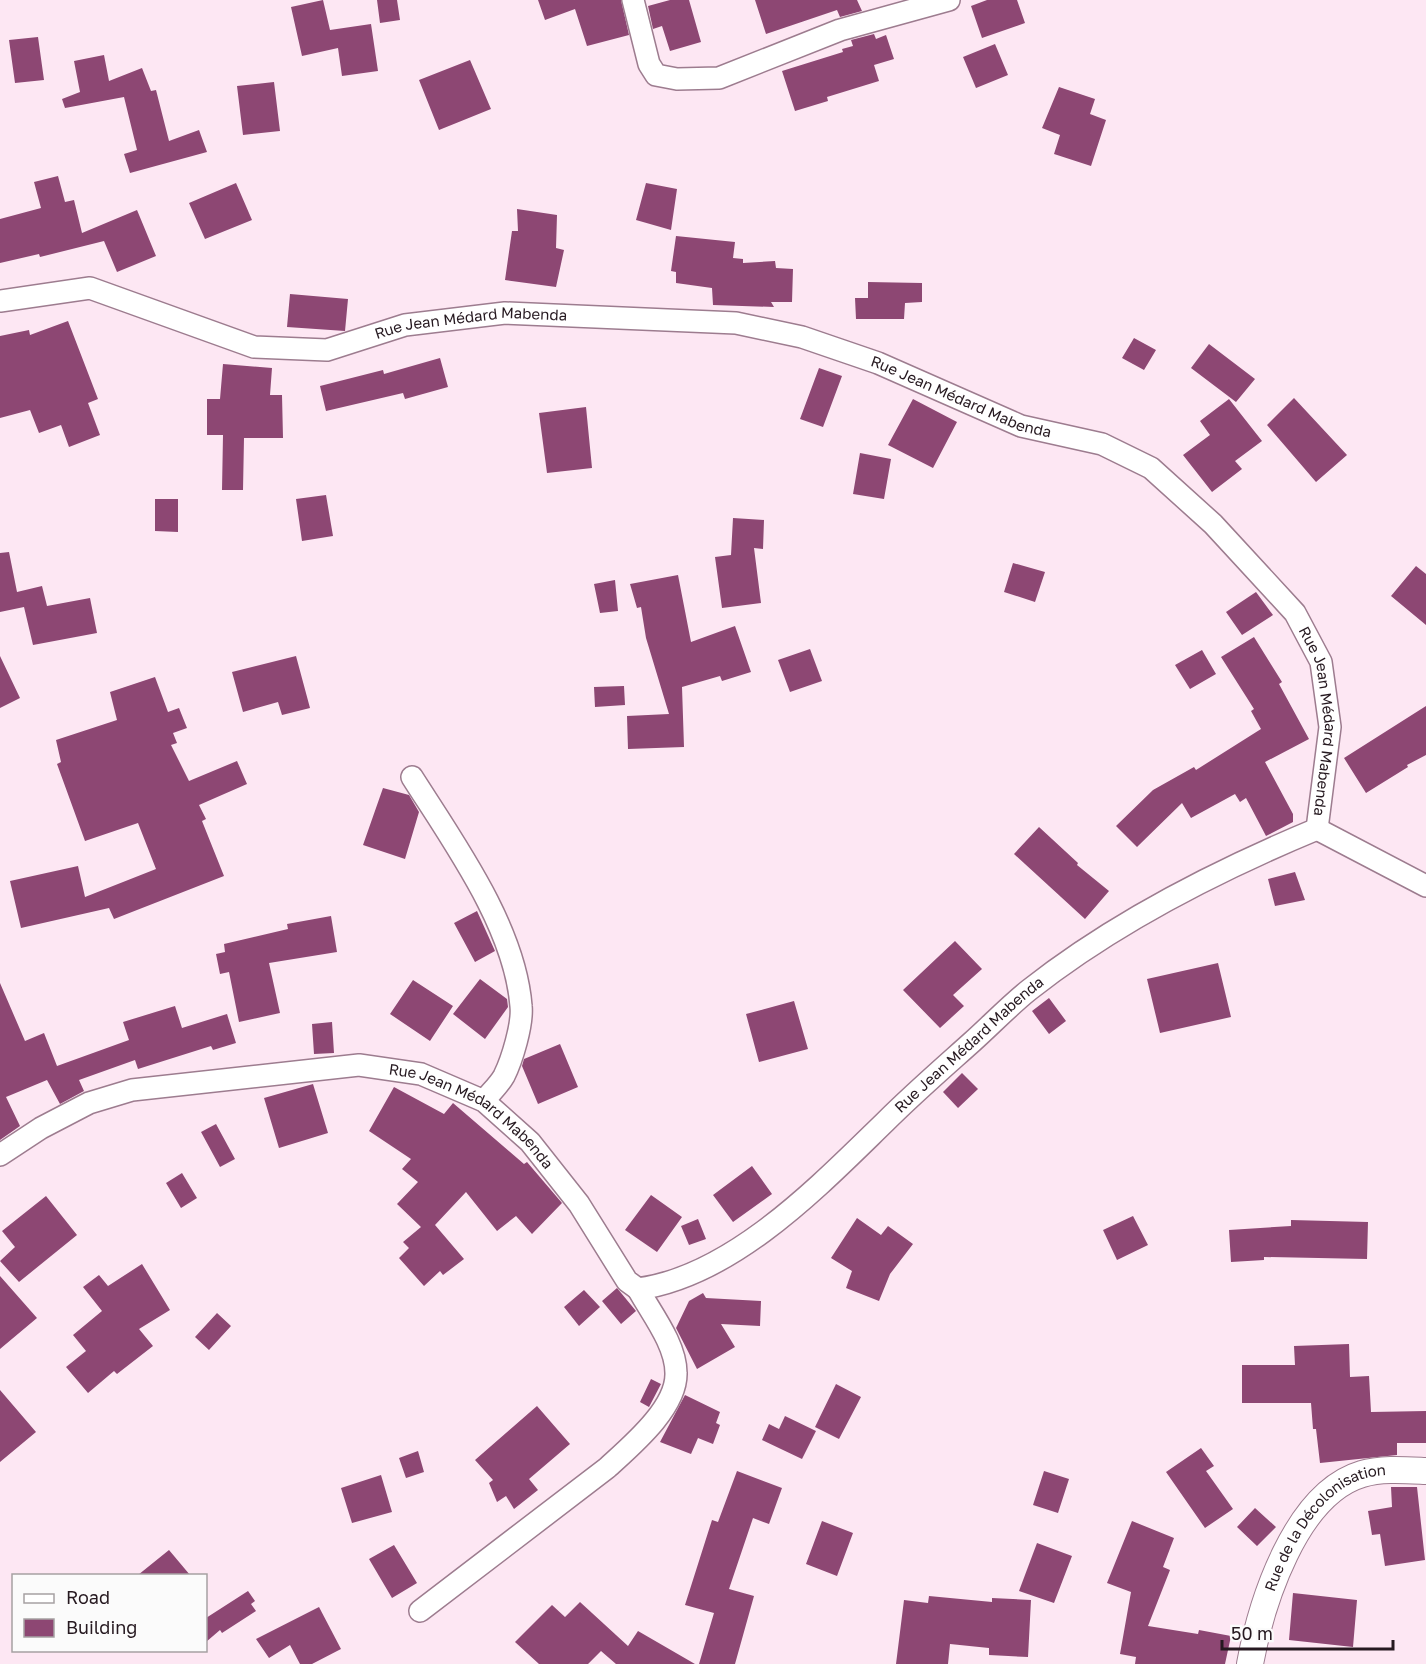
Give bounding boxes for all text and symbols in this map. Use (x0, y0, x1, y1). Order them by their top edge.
street label: Rue Jean Médard Mabenda (372, 303, 568, 342)
street label: Rue Jean Médard Mabenda (869, 351, 1053, 441)
street label: Rue Jean Médard Mabenda (1296, 623, 1340, 817)
street label: Rue Jean Médard Mabenda (890, 972, 1046, 1116)
street label: Rue Jean Médard Mabenda (388, 1059, 558, 1172)
street label: Rue de la Décolonisation (1260, 1460, 1387, 1594)
legend (12, 1574, 207, 1652)
text: Road (66, 1586, 110, 1608)
scale bar (1222, 1613, 1393, 1651)
text: Building (66, 1616, 137, 1638)
text: 50 m (1231, 1622, 1273, 1644)

